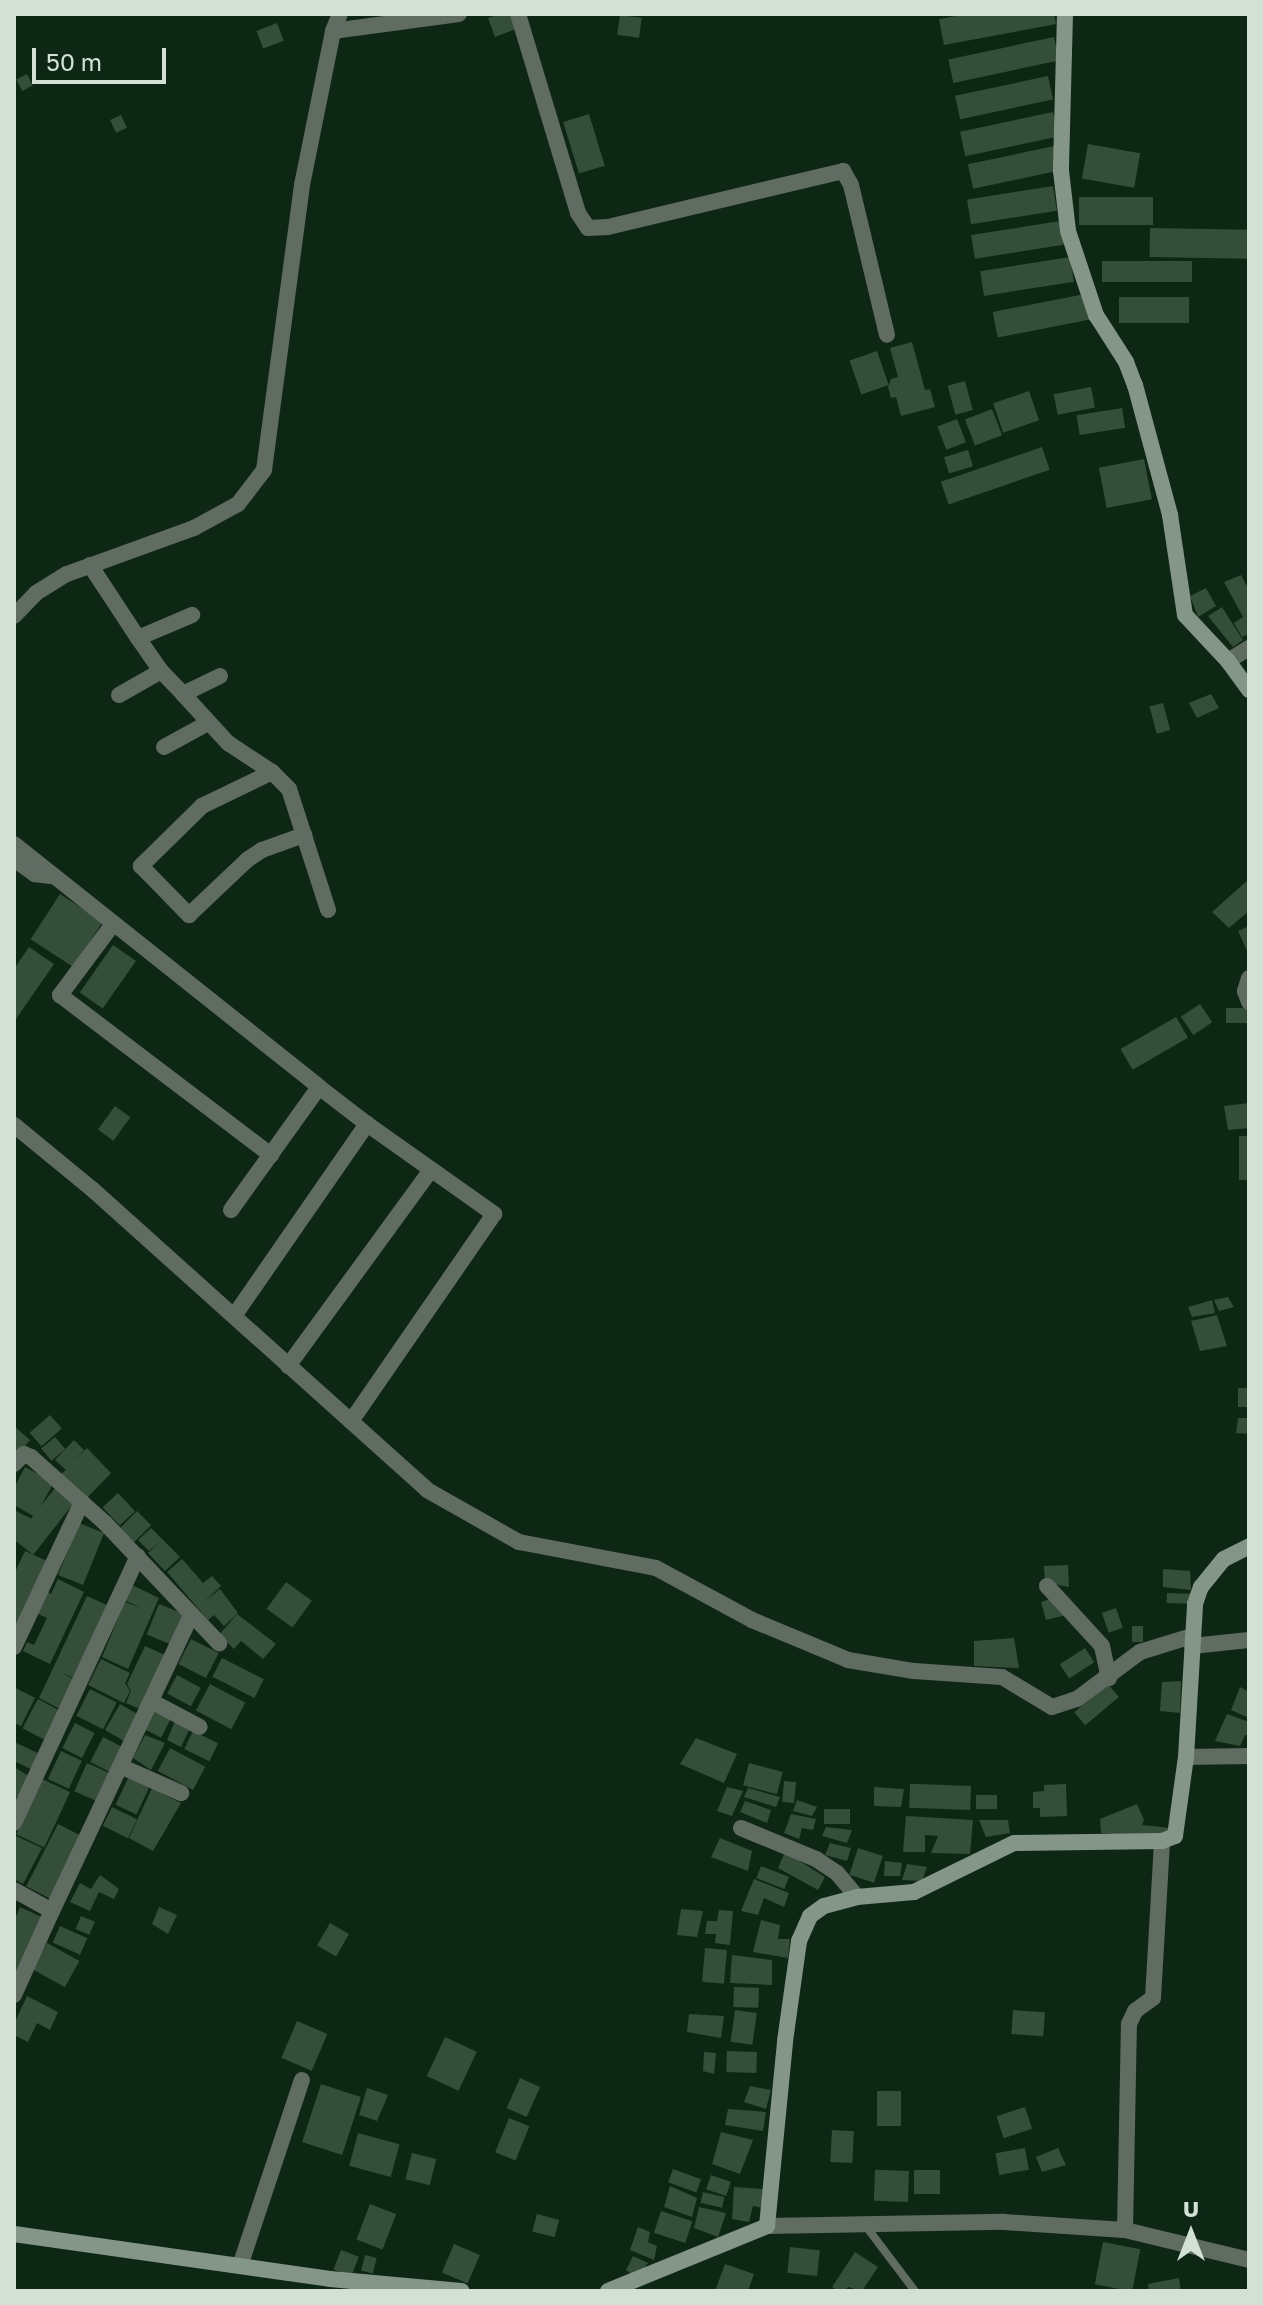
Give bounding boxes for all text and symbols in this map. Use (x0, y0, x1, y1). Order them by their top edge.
scale bar (36, 32, 170, 82)
text: 50 m (46, 47, 102, 76)
north arrow (1151, 2193, 1231, 2273)
text: U (1183, 2195, 1199, 2222)

